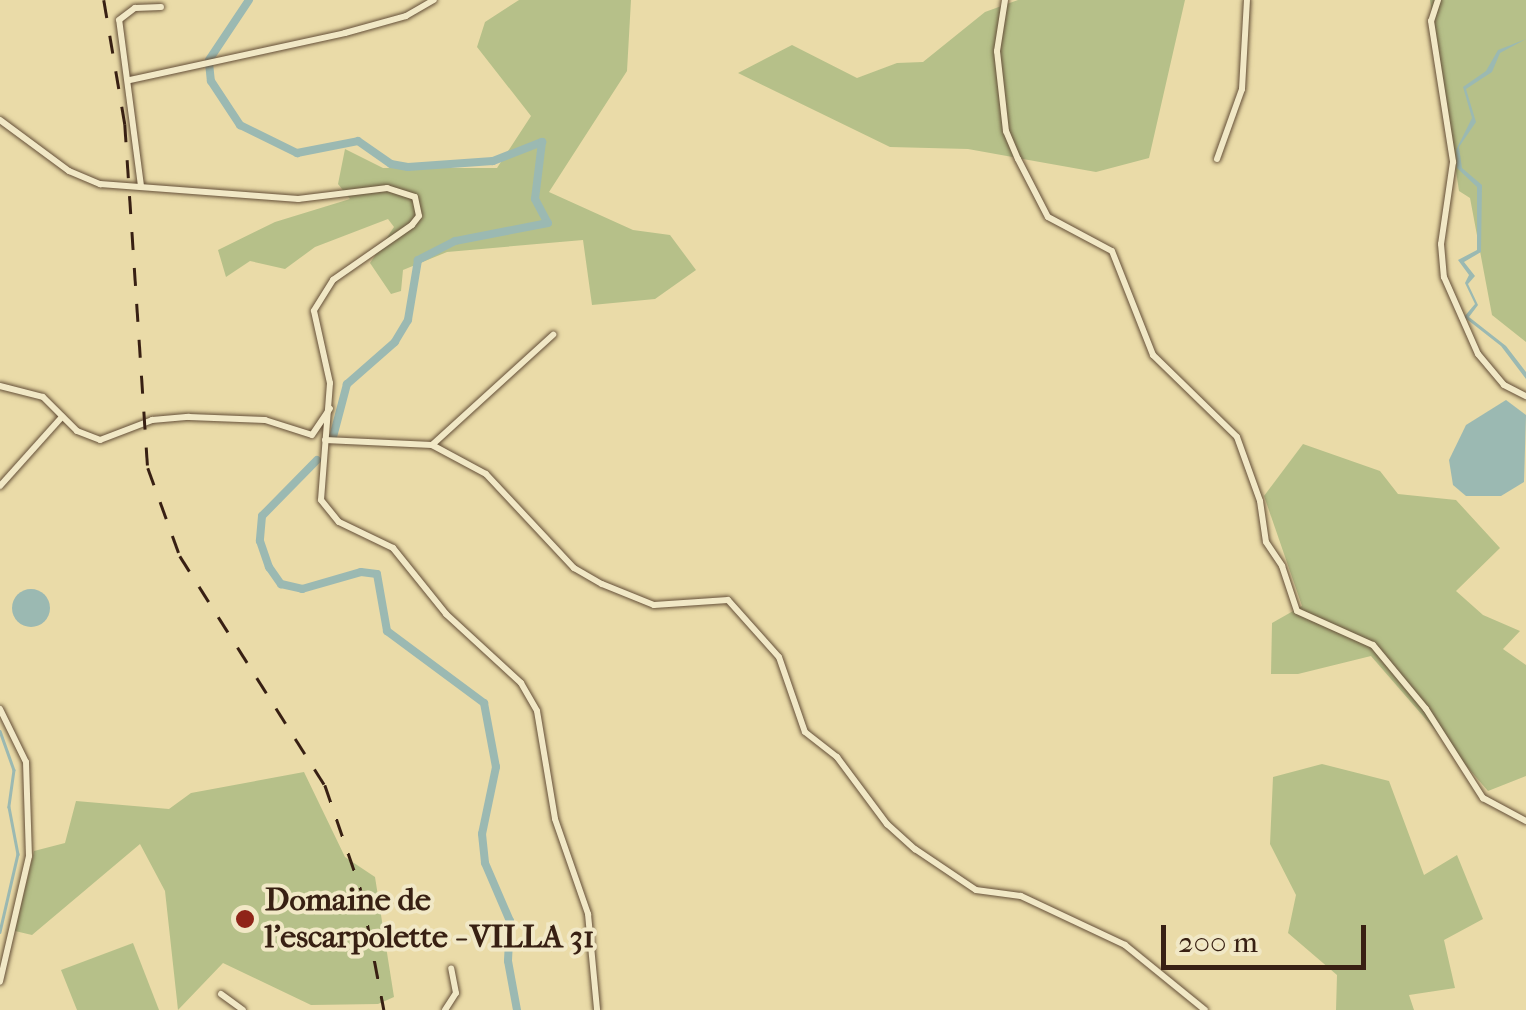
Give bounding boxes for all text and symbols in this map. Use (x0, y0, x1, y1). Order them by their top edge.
place label: Domaine de l'escarpolette - VILLA 31 (265, 882, 594, 957)
scale bar (1166, 905, 1371, 967)
marker: Domaine de l'escarpolette - VILLA 31 (234, 908, 256, 930)
text: 200 m (1178, 925, 1258, 960)

